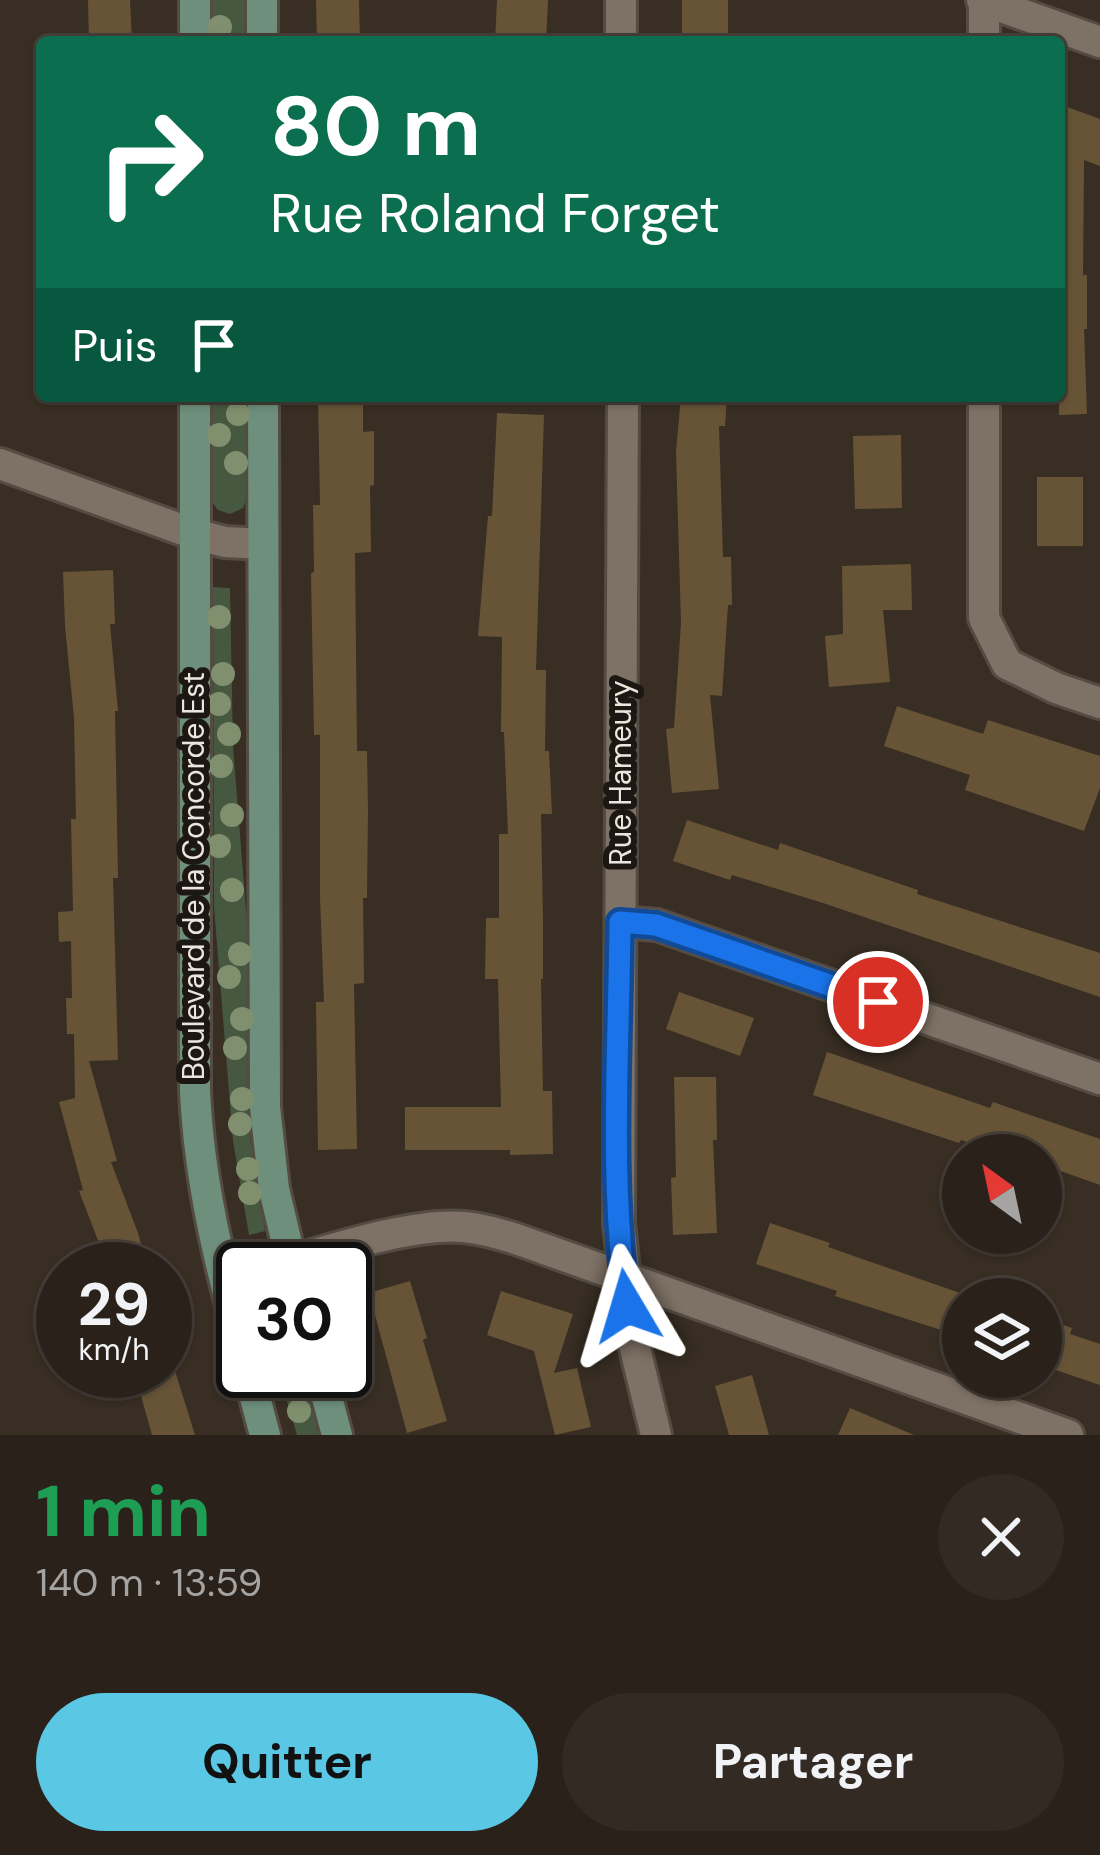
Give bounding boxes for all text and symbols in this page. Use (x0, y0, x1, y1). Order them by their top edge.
text: 80 m (270, 72, 481, 181)
icon: right (72, 84, 228, 240)
text: Rue Roland Forget (270, 178, 720, 249)
icon: arrive (181, 312, 247, 378)
text: Puis (72, 316, 157, 375)
street label: Boulevard de la Concorde Est (174, 672, 213, 1080)
street label: Rue Hameury (601, 680, 640, 866)
pin (827, 951, 929, 1053)
icon: arrive (845, 969, 911, 1035)
north arrow (942, 1134, 1062, 1254)
map controls (942, 1134, 1062, 1398)
speed limit sign: 30 (216, 1242, 372, 1398)
position arrow (564, 1243, 690, 1369)
text: 29 (78, 1265, 150, 1344)
button: layers (942, 1278, 1062, 1398)
text: km/h (79, 1330, 149, 1369)
text: 1 min (36, 1465, 211, 1558)
button: close (938, 1474, 1064, 1600)
text: 140 m · 13:59 (36, 1557, 262, 1608)
button: Quitter (36, 1693, 538, 1831)
button: Partager (562, 1693, 1064, 1831)

